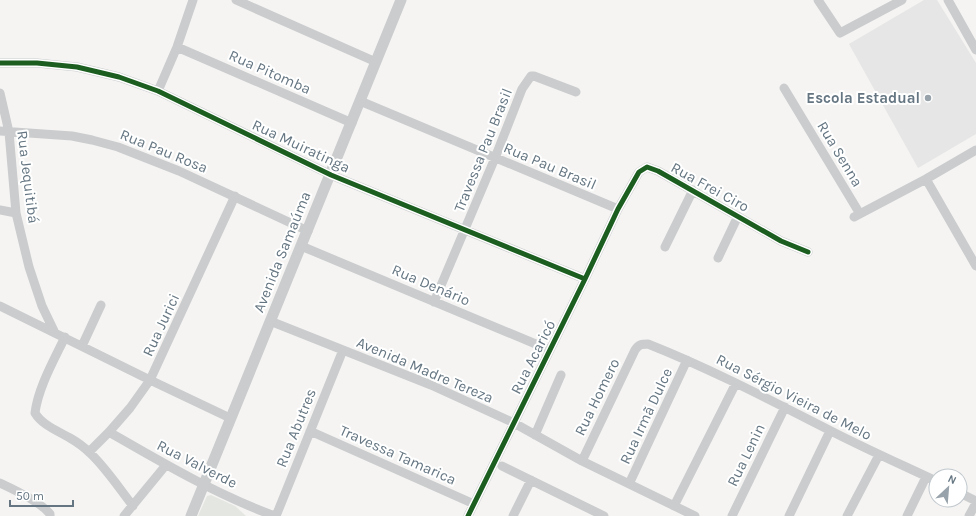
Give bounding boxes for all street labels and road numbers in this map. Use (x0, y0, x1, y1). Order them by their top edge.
street label: Rua Pitomba (226, 46, 314, 98)
street label: Travessa Pau Brasil (450, 86, 516, 214)
street label: Rua Muiratinga (249, 115, 353, 177)
street label: Rua Senna (813, 118, 867, 190)
street label: Rua Pau Rosa (118, 125, 210, 177)
street label: Rua Jequitibá (13, 130, 43, 224)
street label: Rua Pau Brasil (501, 138, 599, 194)
street label: Rua Frei Ciro (668, 158, 752, 216)
street label: Avenida Samaúma (250, 189, 314, 315)
street label: Rua Denário (389, 260, 473, 310)
street label: Rua Jurici (139, 291, 183, 359)
street label: Rua Acaricó (507, 317, 559, 397)
street label: Avenida Madre Tereza (354, 333, 496, 407)
street label: Rua Sérgio Vieira de Melo (713, 350, 875, 444)
street label: Rua Homero (571, 355, 623, 439)
street label: Rua Irmã Dulce (616, 365, 676, 467)
street label: Rua Abutres (272, 386, 320, 470)
street label: Travessa Tamarica (337, 421, 459, 489)
street label: Rua Lenin (723, 421, 769, 489)
street label: Rua Valverde (154, 436, 240, 492)

